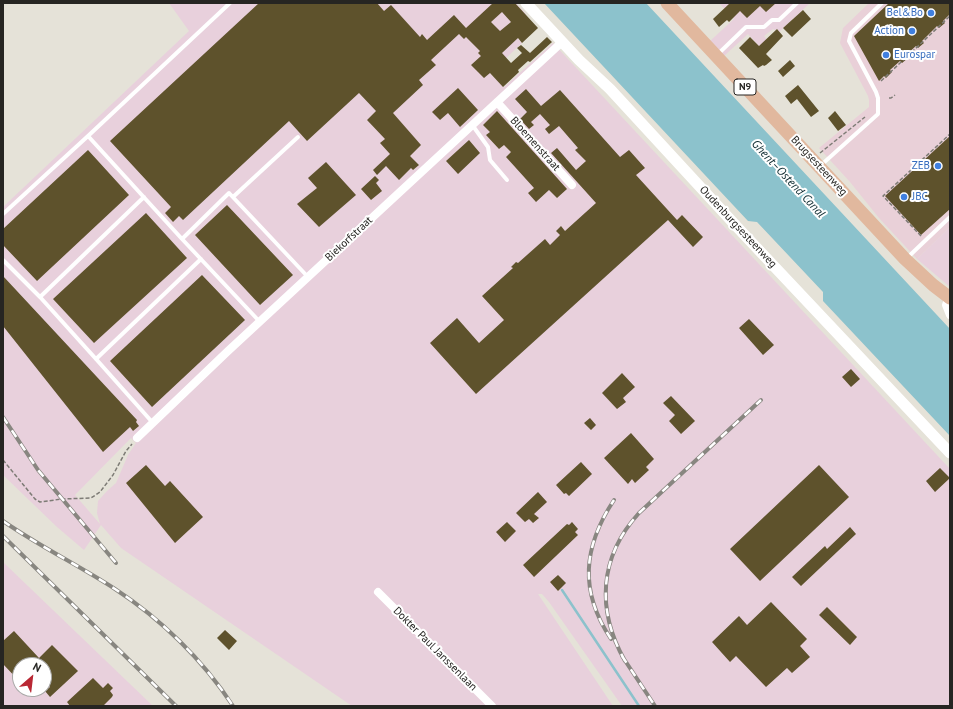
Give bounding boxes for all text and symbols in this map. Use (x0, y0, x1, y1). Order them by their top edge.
place label: Bel&Bo (887, 6, 923, 20)
marker: Bel&Bo (926, 8, 936, 18)
place label: Action (874, 24, 904, 38)
marker: Action (907, 26, 917, 36)
place label: Eurospar (894, 48, 935, 62)
marker: Eurospar (881, 50, 891, 60)
road number: N9 (734, 79, 756, 95)
street label: Bloemenstraat (507, 114, 563, 174)
street label: Brugsesteenweg (788, 133, 850, 199)
water label: Ghent–Ostend Canal (748, 137, 828, 221)
place label: ZEB (912, 159, 930, 173)
marker: ZEB (933, 161, 943, 171)
street label: Oudenburgsesteenweg (697, 183, 779, 271)
place label: JBC (912, 190, 928, 204)
marker: JBC (899, 192, 909, 202)
street label: Biekorfstraat (323, 214, 375, 264)
street label: Dokter Paul Janssenlaan (390, 604, 480, 694)
north arrow (12, 657, 52, 697)
text: N (31, 659, 44, 675)

